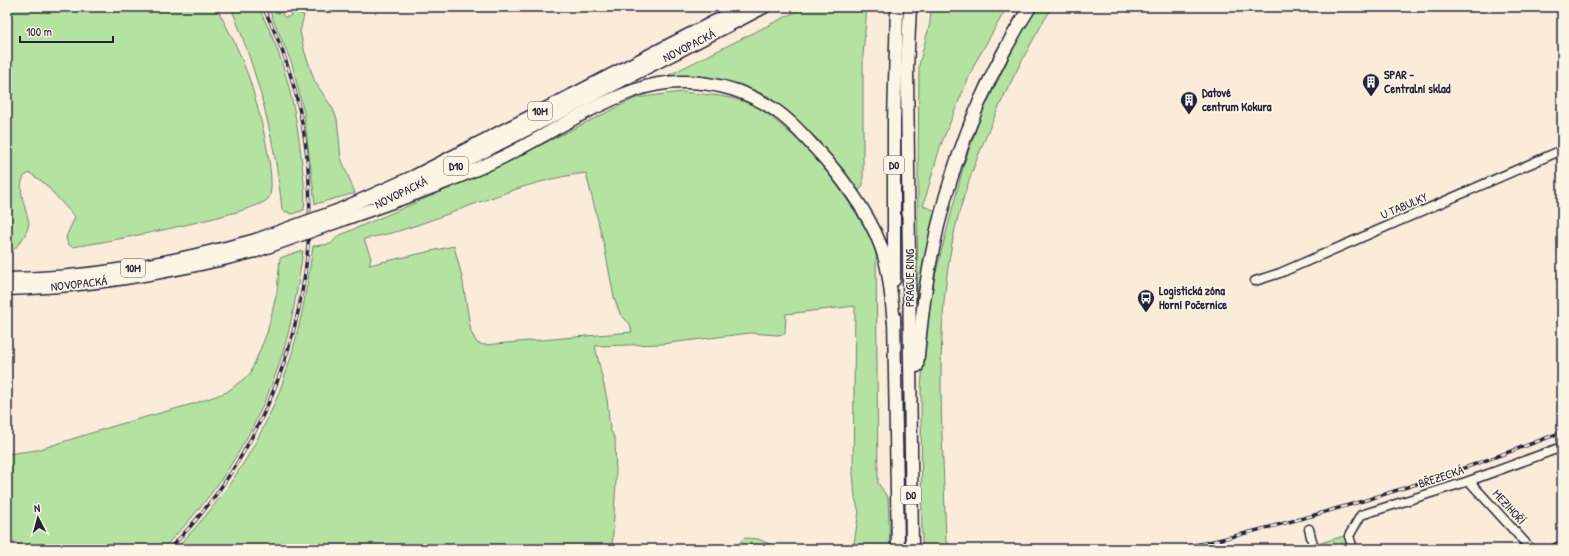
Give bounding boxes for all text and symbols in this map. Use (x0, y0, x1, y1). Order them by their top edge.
scale bar (20, 18, 113, 44)
text: 100 m (26, 23, 52, 40)
street label: NOVOPACKÁ (660, 25, 718, 66)
place label: SPAR - Centralní sklad (1384, 66, 1451, 97)
building icon: SPAR - Centralní sklad (1361, 72, 1381, 97)
place label: Datové centrum Kokura (1202, 84, 1272, 115)
building icon: Datové centrum Kokura (1179, 90, 1199, 115)
road number: 10M (528, 102, 552, 120)
road number: D0 (884, 156, 904, 174)
road number: D10 (444, 157, 468, 175)
street label: NOVOPACKÁ (372, 172, 430, 213)
street label: U TABULKY (1378, 188, 1431, 223)
street label: PRAGUE RING (901, 249, 918, 307)
road number: 10M (121, 259, 145, 277)
street label: NOVOPACKÁ (50, 272, 108, 295)
place label: Logistická zóna Horní Počernice (1159, 282, 1227, 313)
bus stop icon: Logistická zóna Horní Počernice (1136, 288, 1156, 313)
street label: BŘEZECKÁ (1416, 461, 1466, 492)
street label: MEZIHOŘÍ (1489, 485, 1530, 528)
road number: D0 (901, 486, 921, 504)
north arrow (18, 498, 58, 538)
text: N (33, 501, 41, 515)

